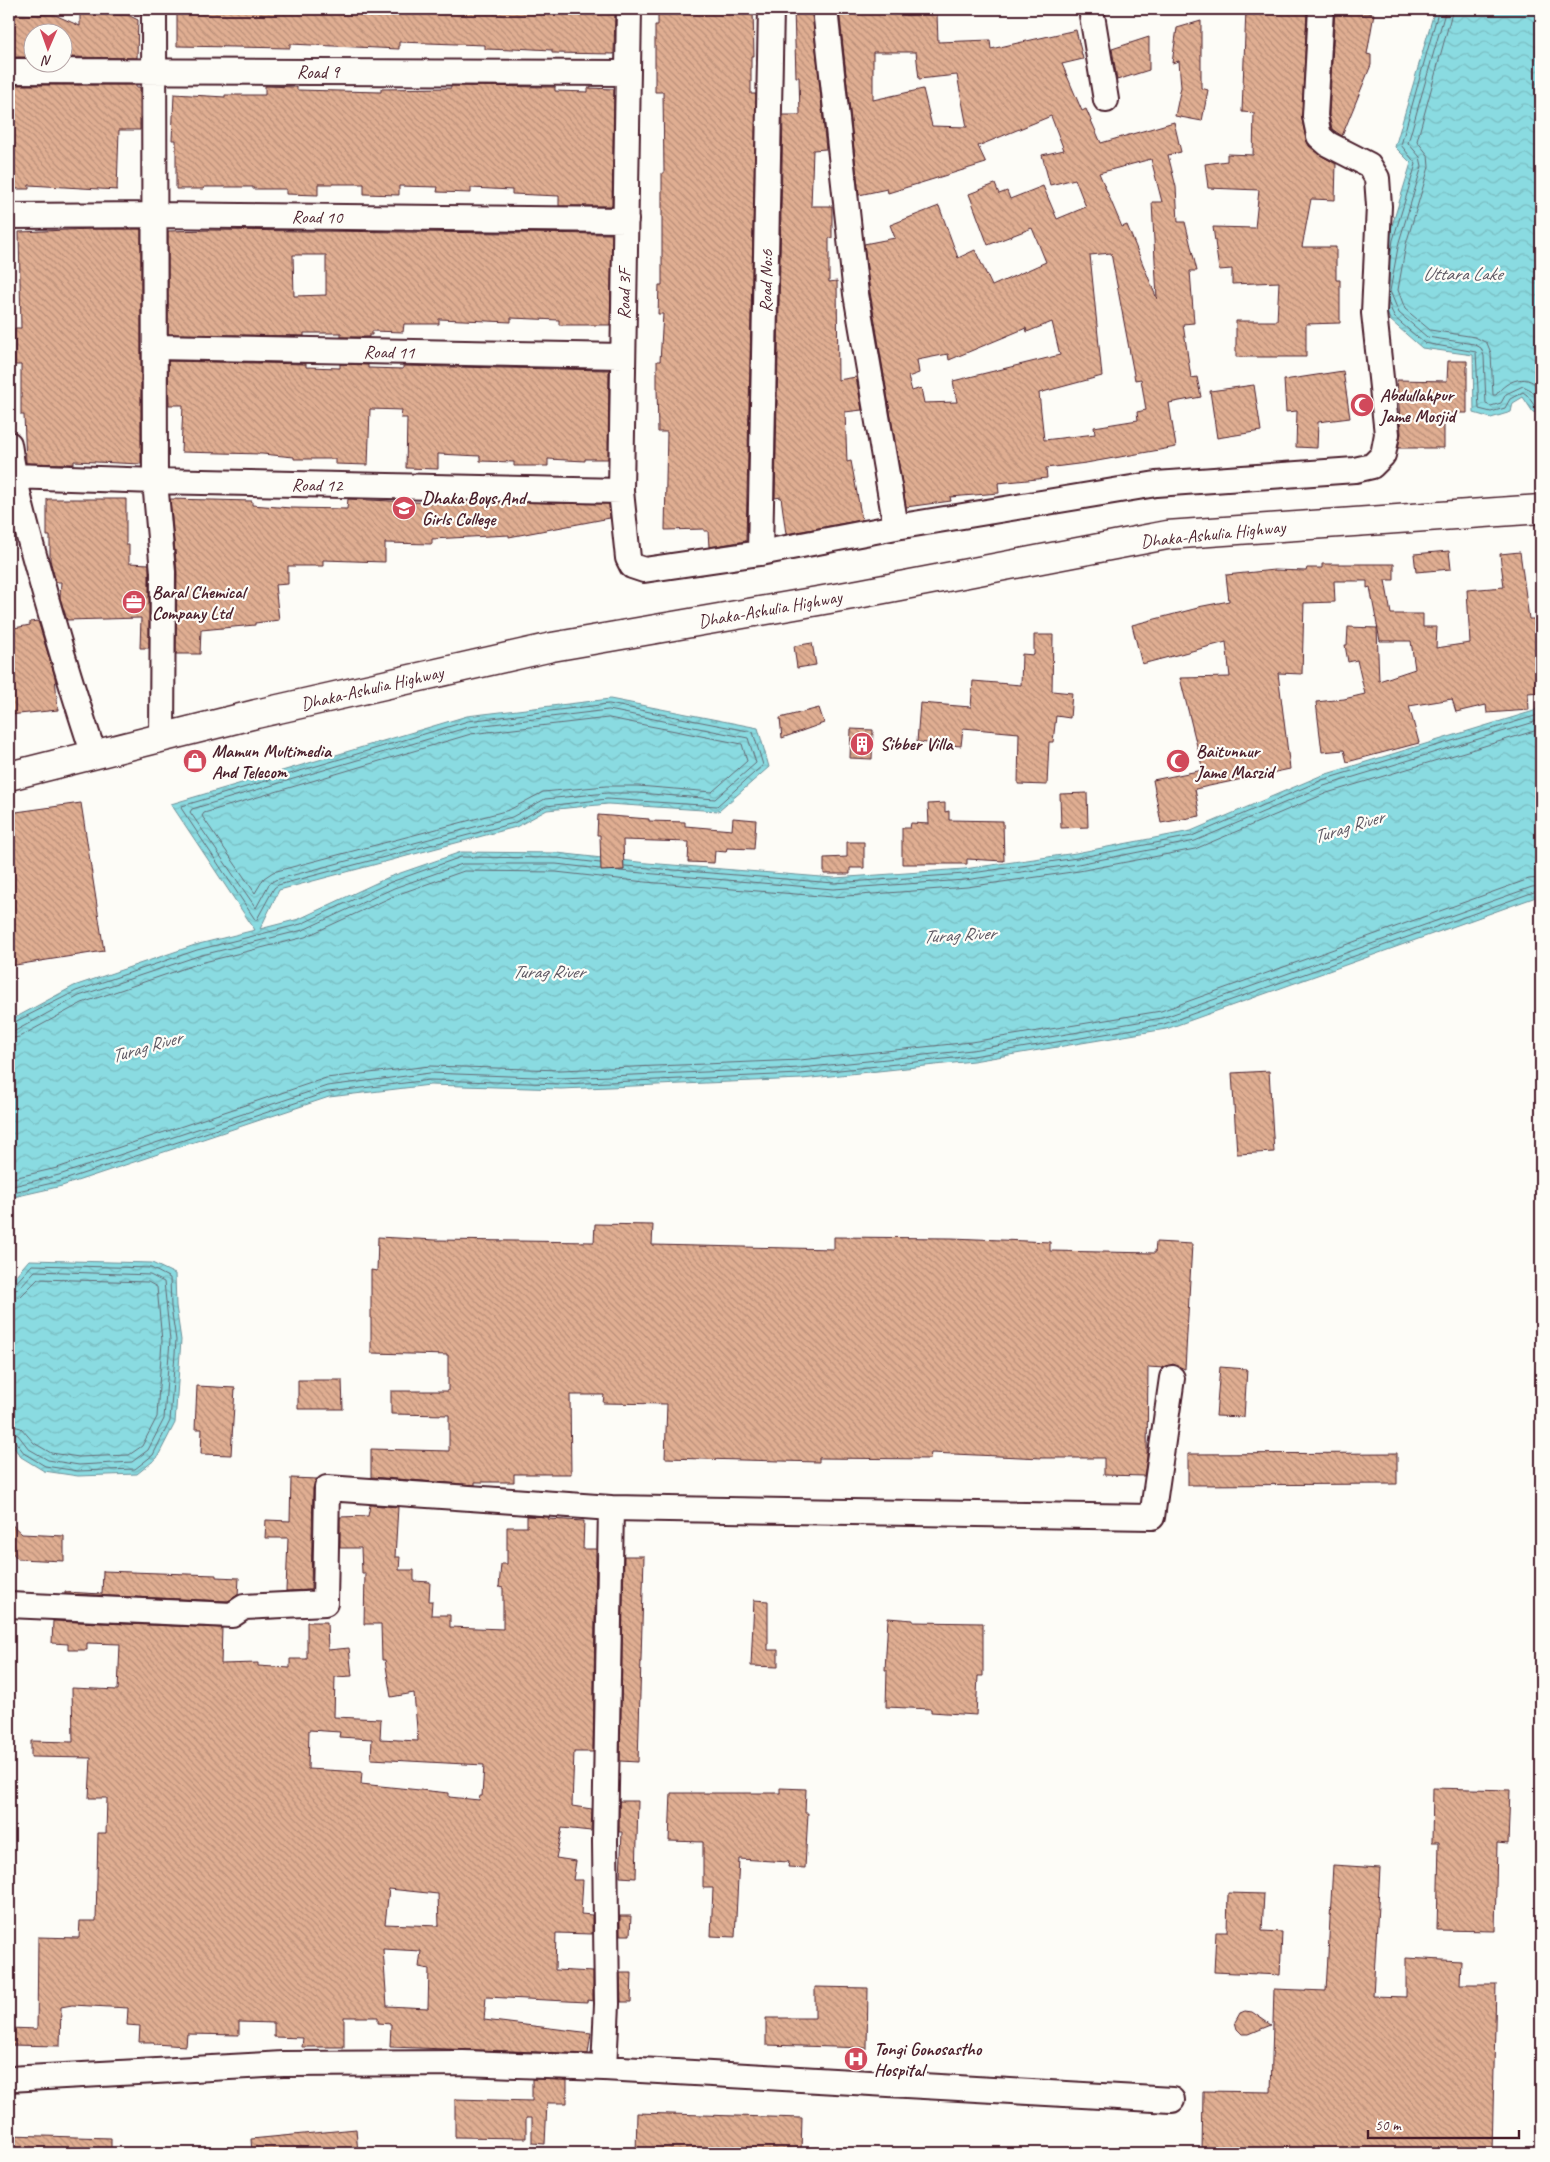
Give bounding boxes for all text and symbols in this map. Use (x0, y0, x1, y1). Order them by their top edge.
north arrow (22, 22, 72, 72)
text: N (41, 52, 52, 69)
street label: Road 9 (297, 61, 341, 83)
street label: Road 10 (291, 206, 344, 228)
street label: Road No:6 (754, 249, 778, 313)
water label: Uttara Lake (1422, 262, 1504, 286)
street label: Road 3F (613, 265, 636, 320)
street label: Road 11 (363, 341, 415, 363)
place label: Abdullahpur Jame Mosjid (1378, 384, 1457, 427)
mosque icon: Abdullahpur Jame Mosjid (1349, 392, 1375, 418)
street label: Road 12 (291, 474, 344, 496)
place label: Dhaka Boys And Girls College (422, 487, 528, 530)
school or university icon: Dhaka Boys And Girls College (391, 495, 417, 521)
street label: Dhaka-Ashulia Highway (1140, 515, 1288, 553)
place label: Baral Chemical Company Ltd (152, 581, 249, 624)
street label: Dhaka-Ashulia Highway (697, 585, 845, 632)
office icon: Baral Chemical Company Ltd (121, 589, 147, 615)
street label: Dhaka-Ashulia Highway (299, 661, 447, 715)
building icon: Sibber Villa (849, 731, 875, 757)
place label: Sibber Villa (880, 733, 954, 755)
place label: Mamun Multimedia And Telecom (212, 740, 333, 783)
place label: Baitunnur Jame Maszid (1194, 740, 1276, 783)
shop icon: Mamun Multimedia And Telecom (182, 748, 208, 774)
mosque icon: Baitunnur Jame Maszid (1165, 748, 1191, 774)
water label: Turag River (1310, 804, 1390, 849)
water label: Turag River (922, 921, 1000, 949)
water label: Turag River (512, 960, 588, 984)
water label: Turag River (108, 1024, 188, 1068)
place label: Tongi Gonosastho Hospital (874, 2038, 983, 2081)
hospital icon: Tongi Gonosastho Hospital (843, 2046, 869, 2072)
scale bar (1368, 2107, 1519, 2139)
text: 50 m (1375, 2116, 1402, 2135)

